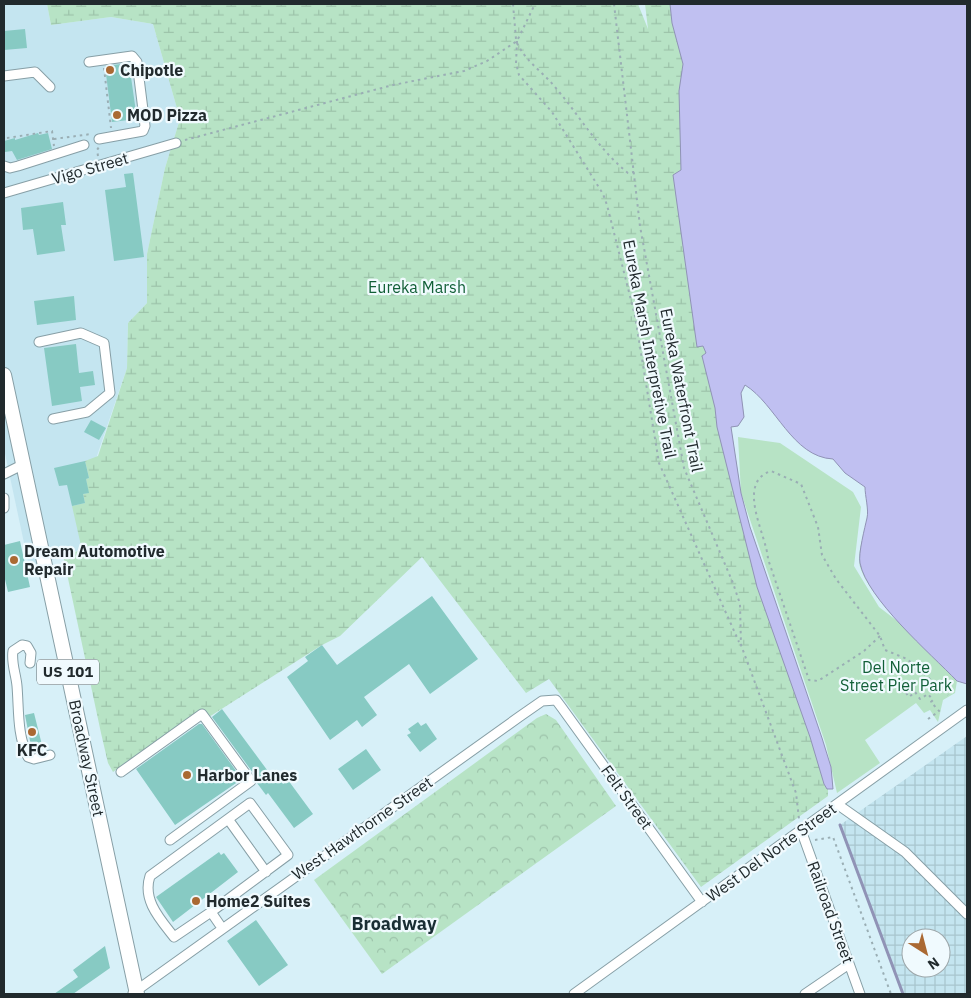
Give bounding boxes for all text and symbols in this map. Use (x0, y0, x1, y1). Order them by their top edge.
place label: Chipotle (120, 60, 183, 80)
marker: Chipotle (104, 64, 116, 76)
place label: MOD Pizza (127, 105, 207, 125)
marker: MOD Pizza (111, 109, 123, 121)
street label: Vigo Street (49, 148, 131, 188)
street label: Eureka Marsh Interpretive Trail (619, 238, 681, 460)
park label: Eureka Marsh (368, 277, 466, 297)
street label: Eureka Waterfront Trail (656, 307, 708, 473)
place label: Dream Automotive Repair (24, 541, 165, 579)
marker: Dream Automotive Repair (8, 554, 20, 566)
park label: Del Norte Street Pier Park (840, 657, 953, 695)
road number: US 101 (37, 660, 99, 684)
street label: Broadway Street (65, 698, 109, 818)
marker: KFC (26, 726, 38, 738)
place label: KFC (17, 740, 47, 760)
street label: Felt Street (597, 761, 657, 833)
place label: Harbor Lanes (197, 765, 297, 785)
marker: Harbor Lanes (181, 769, 193, 781)
street label: West Hawthorne Street (288, 772, 436, 884)
street label: West Del Norte Street (702, 798, 840, 906)
street label: Railroad Street (803, 858, 859, 966)
place label: Home2 Suites (206, 891, 311, 911)
marker: Home2 Suites (190, 895, 202, 907)
district label: Broadway (351, 912, 437, 935)
north arrow (901, 928, 951, 978)
text: N (924, 953, 943, 974)

